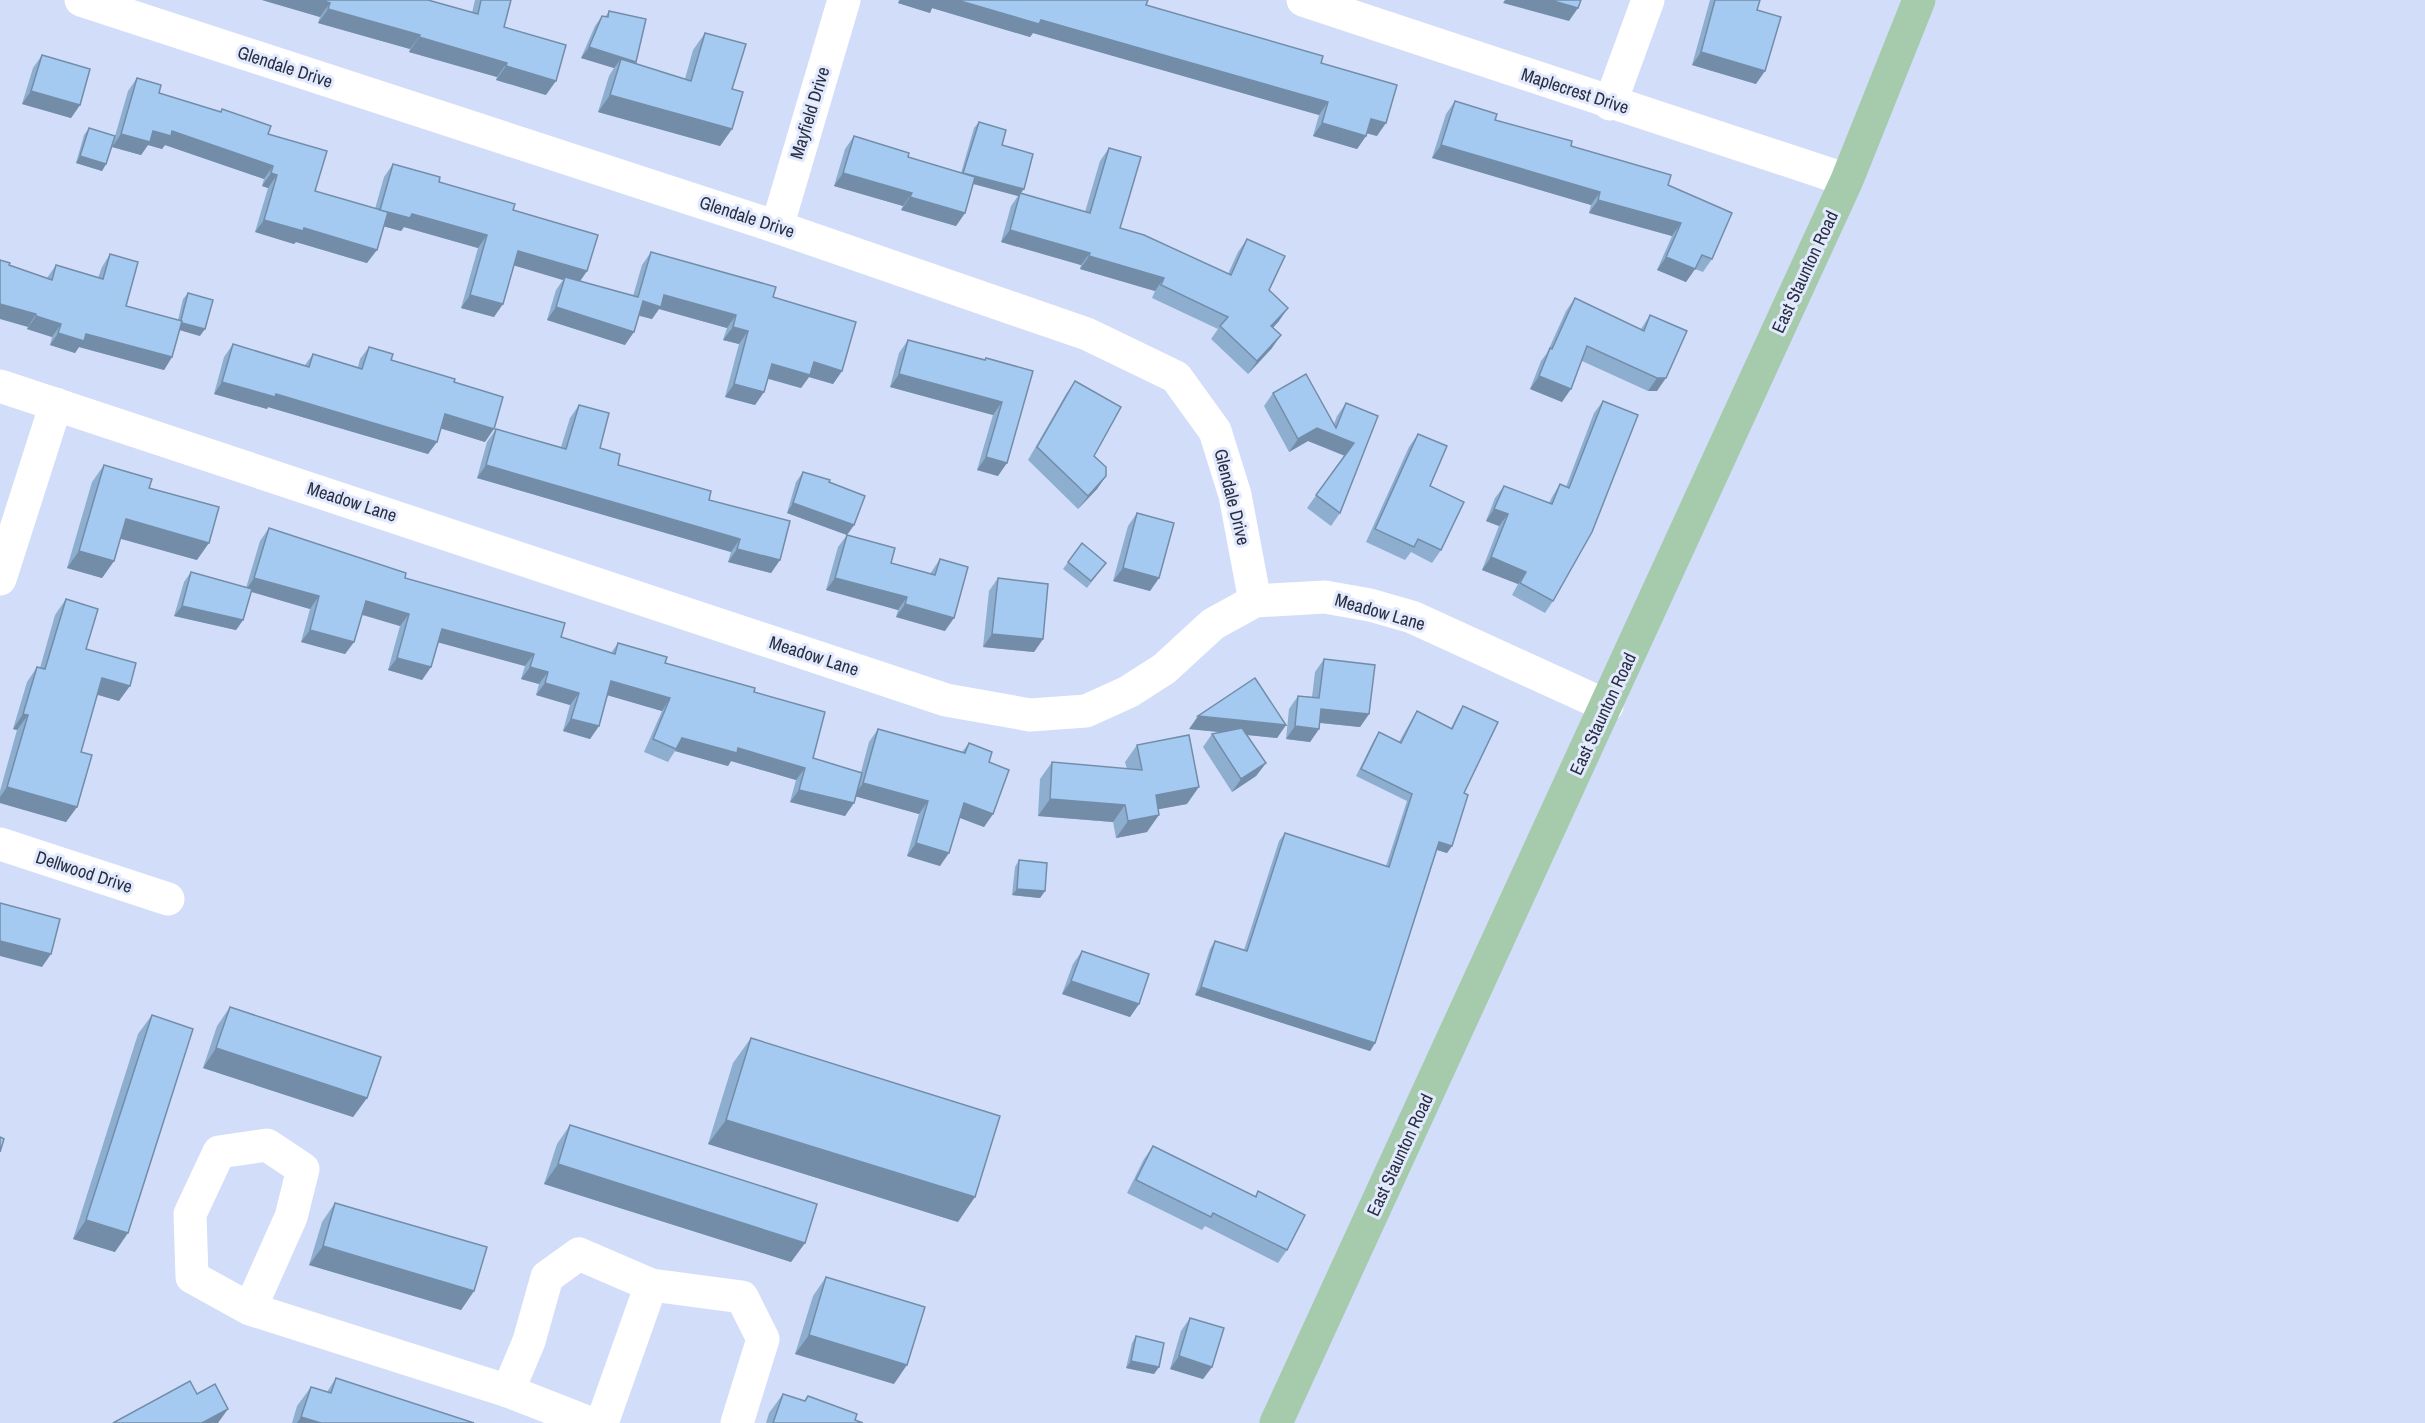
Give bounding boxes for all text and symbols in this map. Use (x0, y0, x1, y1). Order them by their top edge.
street label: Glendale Drive (234, 39, 336, 94)
street label: Maplecrest Drive (1518, 61, 1632, 120)
street label: Mayfield Drive (784, 64, 835, 162)
street label: Glendale Drive (696, 189, 798, 244)
street label: East Staunton Road (1765, 207, 1844, 337)
street label: Glendale Drive (1208, 446, 1257, 548)
street label: Meadow Lane (304, 475, 400, 528)
street label: Meadow Lane (1332, 587, 1428, 636)
street label: Meadow Lane (766, 629, 862, 682)
street label: East Staunton Road (1563, 649, 1642, 779)
street label: Dellwood Drive (33, 844, 136, 899)
street label: East Staunton Road (1360, 1090, 1439, 1220)

